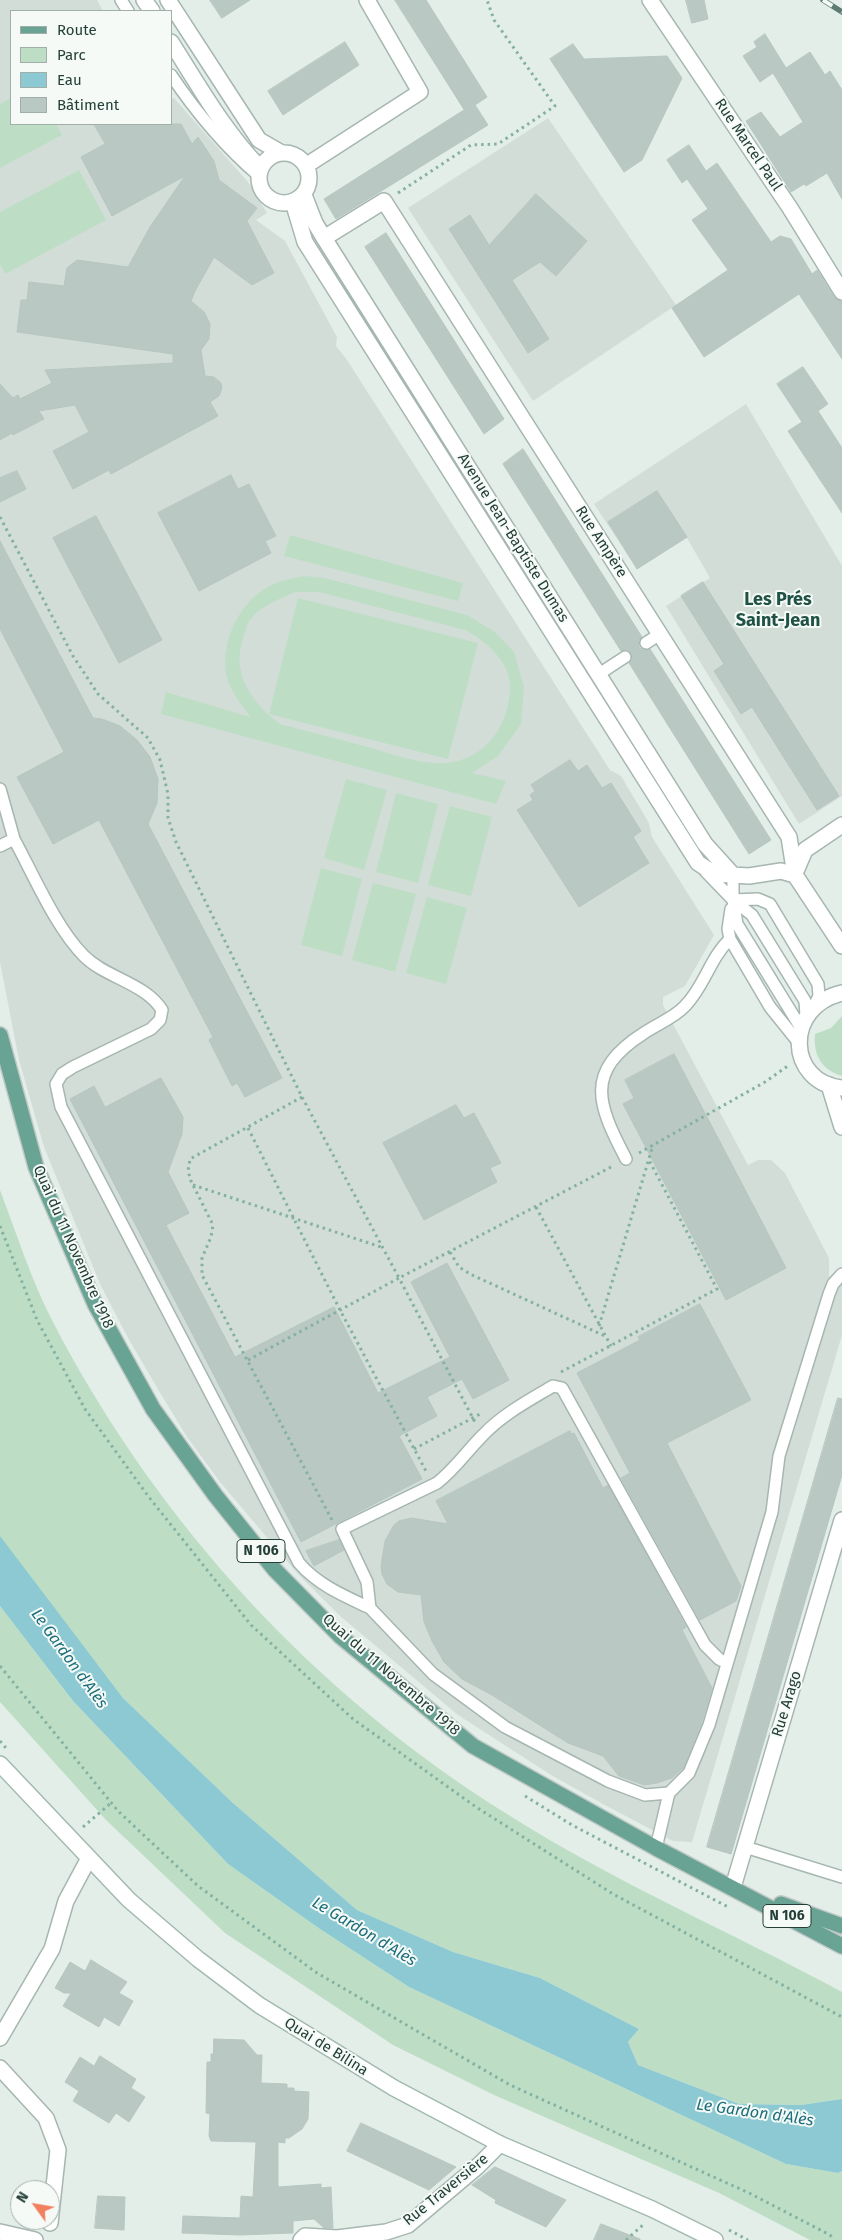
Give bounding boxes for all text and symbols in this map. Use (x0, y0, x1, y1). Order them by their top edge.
legend (10, 10, 172, 125)
text: Route (57, 21, 97, 39)
text: Parc (57, 46, 86, 64)
text: Eau (57, 71, 82, 89)
street label: Rue Marcel Paul (710, 95, 786, 195)
text: Bâtiment (57, 96, 119, 114)
street label: Avenue Jean-Baptiste Dumas (453, 450, 573, 626)
street label: Rue Ampère (571, 503, 631, 581)
district label: Les Prés Saint-Jean (736, 589, 820, 632)
street label: Quai du 11 Novembre 1918 (29, 1163, 117, 1331)
road number: N 106 (237, 1540, 285, 1562)
water label: Le Gardon d'Alès (26, 1606, 112, 1712)
street label: Quai du 11 Novembre 1918 (319, 1610, 463, 1740)
street label: Rue Arago (768, 1669, 806, 1739)
water label: Le Gardon d'Alès (308, 1893, 420, 1971)
road number: N 106 (763, 1904, 811, 1928)
street label: Quai de Bilina (281, 2014, 371, 2080)
water label: Le Gardon d'Alès (695, 2095, 815, 2131)
street label: Rue Traversière (400, 2150, 492, 2230)
north arrow (10, 2180, 60, 2230)
text: N (13, 2189, 32, 2206)

